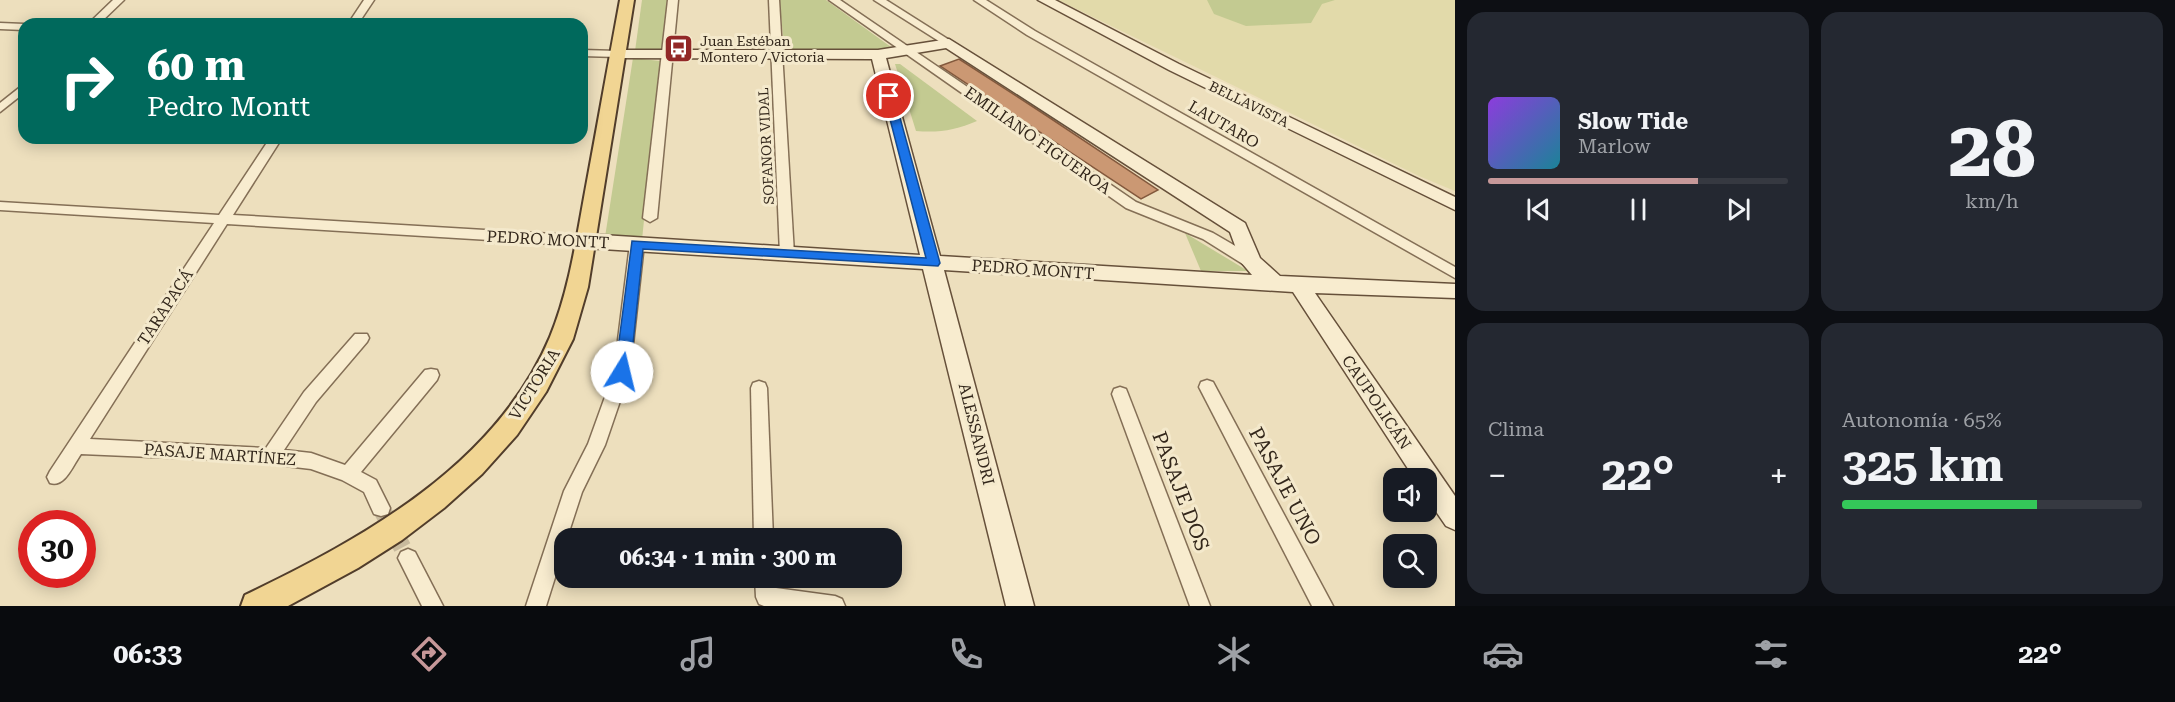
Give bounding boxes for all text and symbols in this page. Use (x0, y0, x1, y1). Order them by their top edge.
bus stop icon: Juan Estéban Montero / Victoria (663, 33, 695, 65)
place label: Juan Estéban Montero / Victoria (700, 33, 825, 65)
text: 60 m (147, 41, 245, 90)
icon: right (48, 42, 126, 120)
pin (863, 70, 914, 121)
street label: BELLAVISTA (1206, 78, 1292, 130)
icon: arrive (872, 79, 905, 112)
street label: EMILIANO FIGUEROA (961, 83, 1115, 199)
street label: SOFANOR VIDAL (755, 87, 777, 205)
text: Pedro Montt (147, 91, 310, 123)
street label: LAUTARO (1185, 97, 1262, 152)
text: 28 (1948, 104, 2036, 195)
text: Slow Tide (1578, 109, 1688, 134)
text: Marlow (1578, 134, 1651, 158)
text: km/h (1965, 189, 2019, 213)
icon: previous (1522, 193, 1555, 226)
icon: pause (1622, 193, 1655, 226)
icon: next (1722, 193, 1755, 226)
street label: PEDRO MONTT (486, 227, 610, 252)
street label: PEDRO MONTT (971, 256, 1095, 283)
street label: TARAPACÁ (134, 265, 198, 349)
position arrow (590, 340, 654, 404)
street label: VICTORIA (505, 344, 564, 423)
street label: CAUPOLICÁN (1338, 352, 1415, 453)
street label: ALESSANDRI (955, 381, 998, 487)
text: Autonomía · 65% (1842, 408, 2002, 432)
text: Clima (1488, 417, 1544, 441)
street label: PASAJE UNO (1244, 423, 1326, 549)
street label: PASAJE DOS (1147, 428, 1215, 554)
text: 325 km (1842, 439, 2003, 492)
street label: PASAJE MARTÍNEZ (143, 440, 297, 469)
text: 22° (1602, 448, 1674, 501)
text: − (1488, 456, 1506, 495)
text: + (1770, 456, 1788, 495)
map controls (1383, 468, 1437, 588)
button: sound (1383, 468, 1437, 522)
speed limit sign: 30 (18, 510, 96, 588)
button: search (1383, 534, 1437, 588)
text: 06:34 · 1 min · 300 m (619, 545, 837, 570)
icon: directions (408, 633, 450, 675)
icon: music (677, 633, 719, 675)
icon: phone (945, 633, 987, 675)
icon: climate (1213, 633, 1255, 675)
icon: car (1482, 633, 1524, 675)
icon: filters (1750, 633, 1792, 675)
text: 06:33 (113, 638, 182, 670)
text: 22° (2018, 638, 2062, 670)

